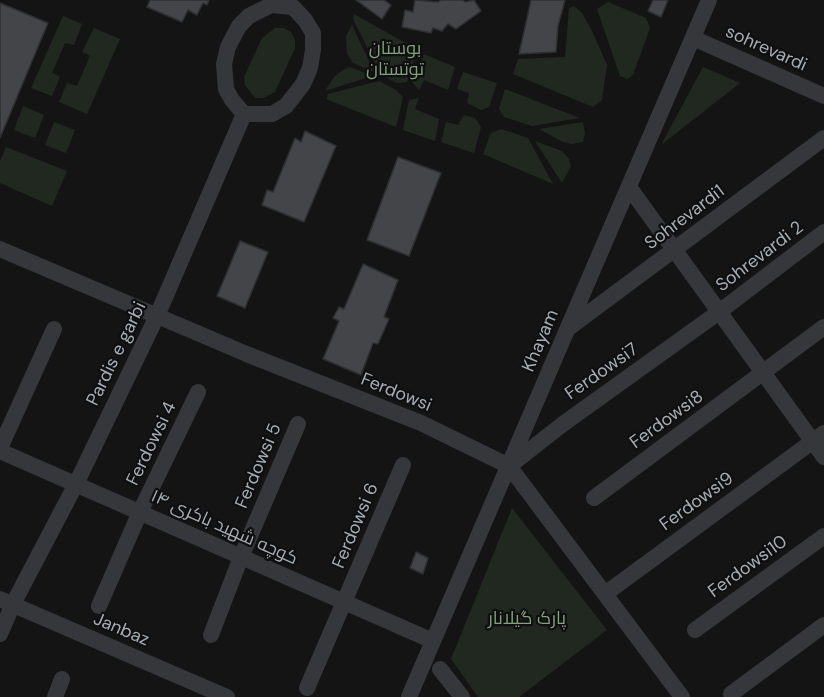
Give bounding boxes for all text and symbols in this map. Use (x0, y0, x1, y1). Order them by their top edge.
street label: sohrevardi (722, 21, 810, 77)
park label: بوستان توتستان (366, 38, 424, 80)
street label: Sohrevardi1 (641, 181, 729, 255)
street label: Sohrevardi 2 (712, 217, 808, 297)
street label: Pardis e garbi (83, 299, 151, 409)
street label: Khayam (518, 307, 564, 375)
street label: Ferdowsi7 (561, 339, 643, 405)
street label: Ferdowsi (357, 369, 435, 417)
street label: Ferdowsi8 (626, 386, 708, 454)
street label: Ferdowsi 4 (123, 399, 181, 489)
street label: Ferdowsi 5 (231, 420, 287, 512)
street label: Ferdowsi9 (656, 468, 738, 536)
street label: Ferdowsi 6 (328, 480, 384, 572)
street label: کوچه شهید باکری ۱۴ (147, 486, 301, 570)
street label: Ferdowsi10 (704, 531, 792, 603)
park label: پارک گیلانار (488, 608, 566, 630)
street label: Janbaz (90, 609, 152, 651)

